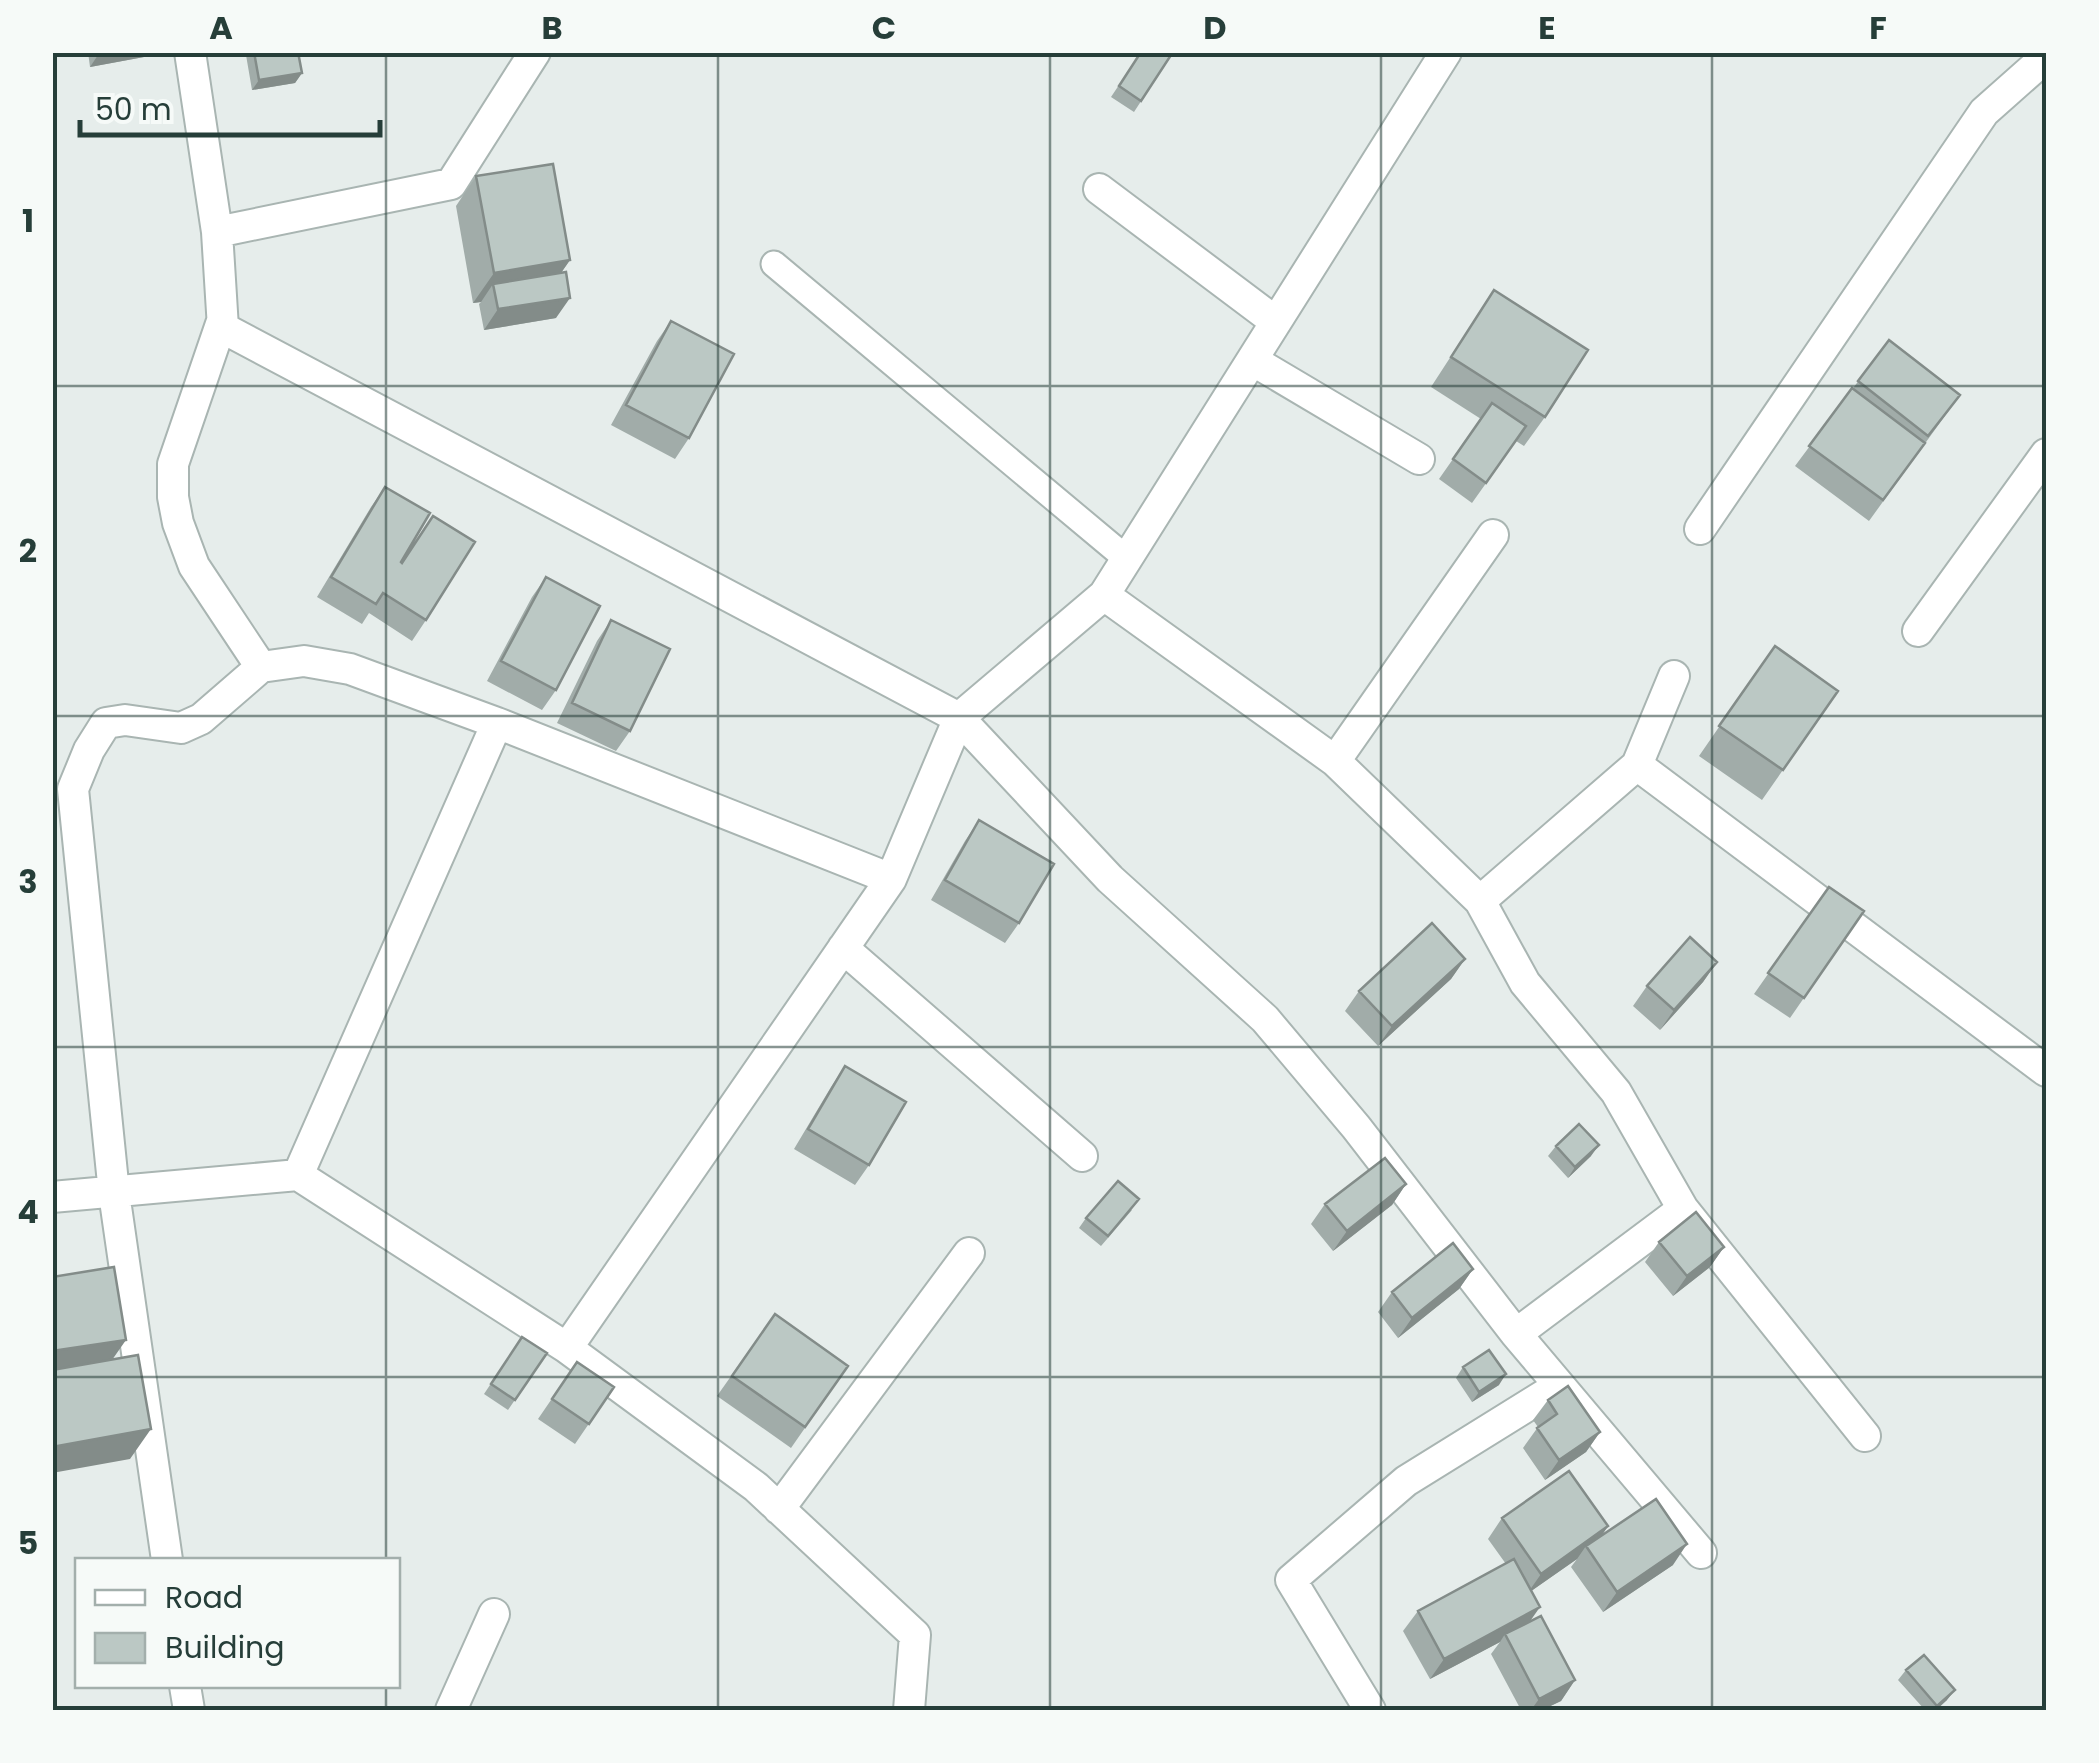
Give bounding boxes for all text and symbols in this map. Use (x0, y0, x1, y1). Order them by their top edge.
text: A (209, 5, 233, 50)
text: B (541, 5, 563, 50)
text: C (872, 5, 896, 50)
text: D (1203, 5, 1227, 50)
text: E (1538, 5, 1556, 50)
text: F (1869, 5, 1887, 50)
scale bar (80, 75, 380, 137)
text: 50 m (95, 88, 172, 131)
text: 1 (22, 198, 34, 243)
text: 2 (19, 528, 37, 573)
text: 3 (18, 859, 38, 904)
text: 4 (17, 1189, 39, 1234)
text: 5 (18, 1520, 38, 1565)
legend (75, 1558, 400, 1688)
text: Road (165, 1576, 243, 1619)
text: Building (165, 1626, 285, 1669)

